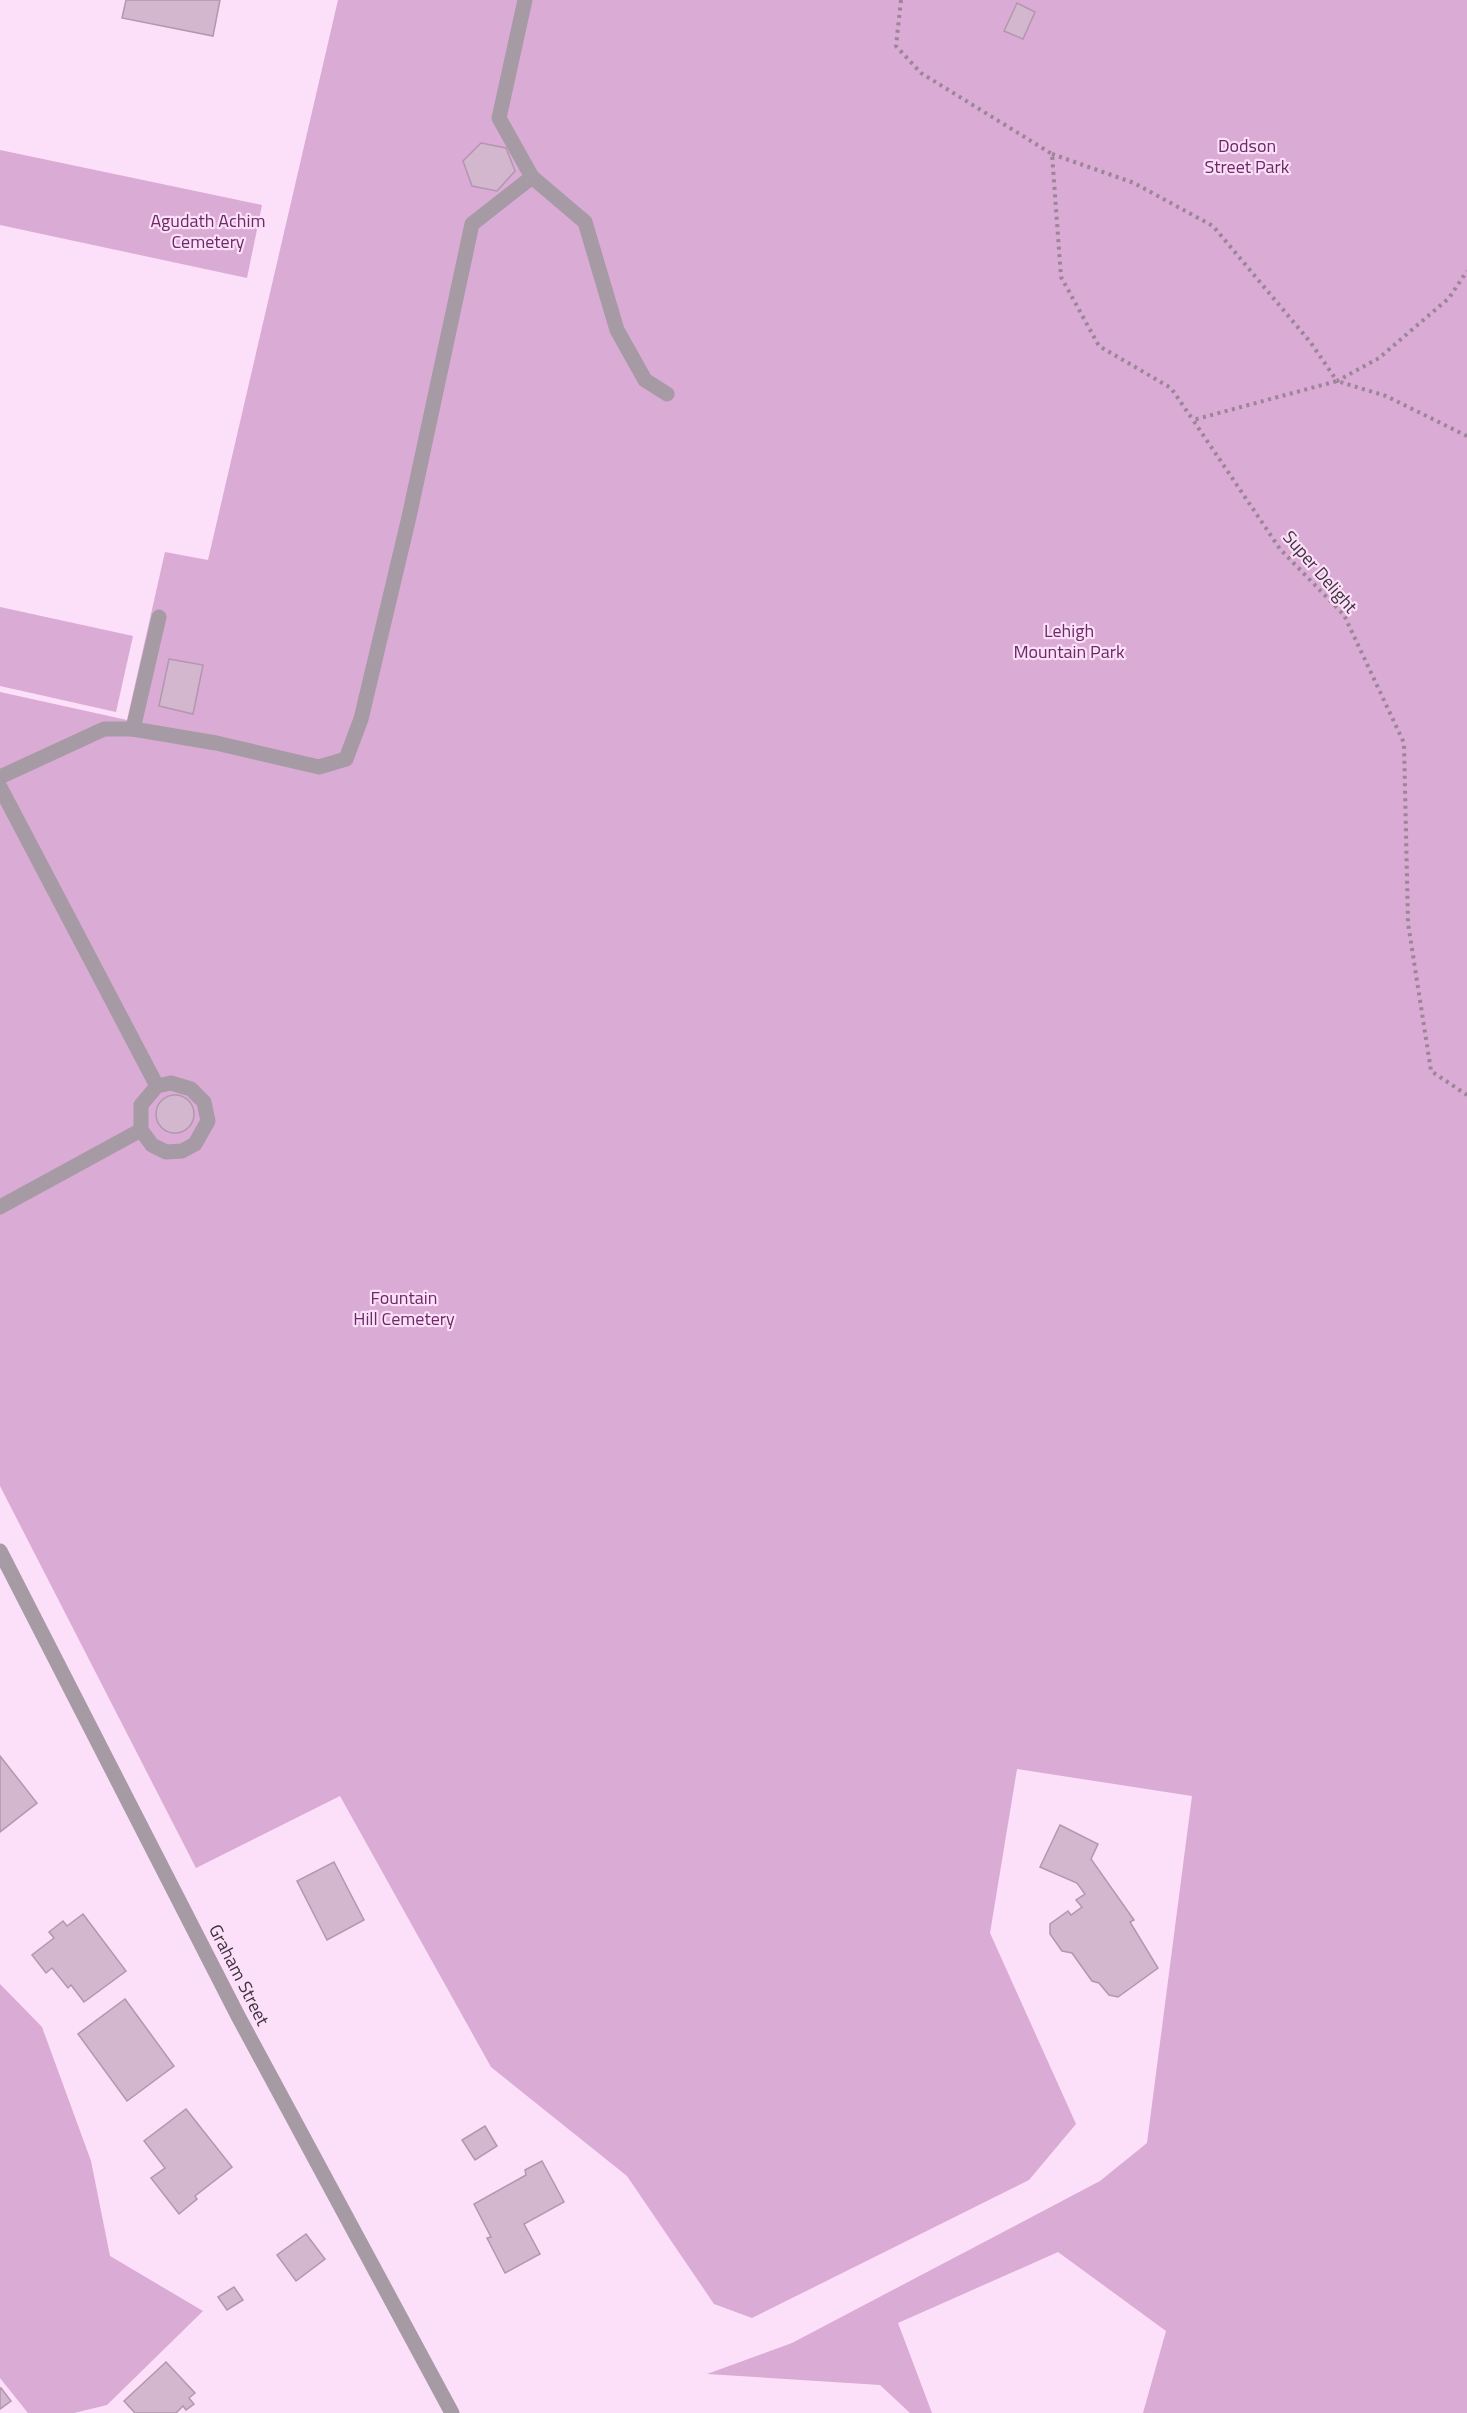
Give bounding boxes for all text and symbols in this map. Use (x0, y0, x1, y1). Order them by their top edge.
park label: Dodson Street Park (1205, 132, 1290, 180)
park label: Agudath Achim Cemetery (151, 207, 265, 255)
street label: Super Delight (1277, 524, 1364, 620)
park label: Lehigh Mountain Park (1013, 617, 1125, 665)
park label: Fountain Hill Cemetery (353, 1284, 455, 1332)
street label: Graham Street (202, 1919, 277, 2031)

